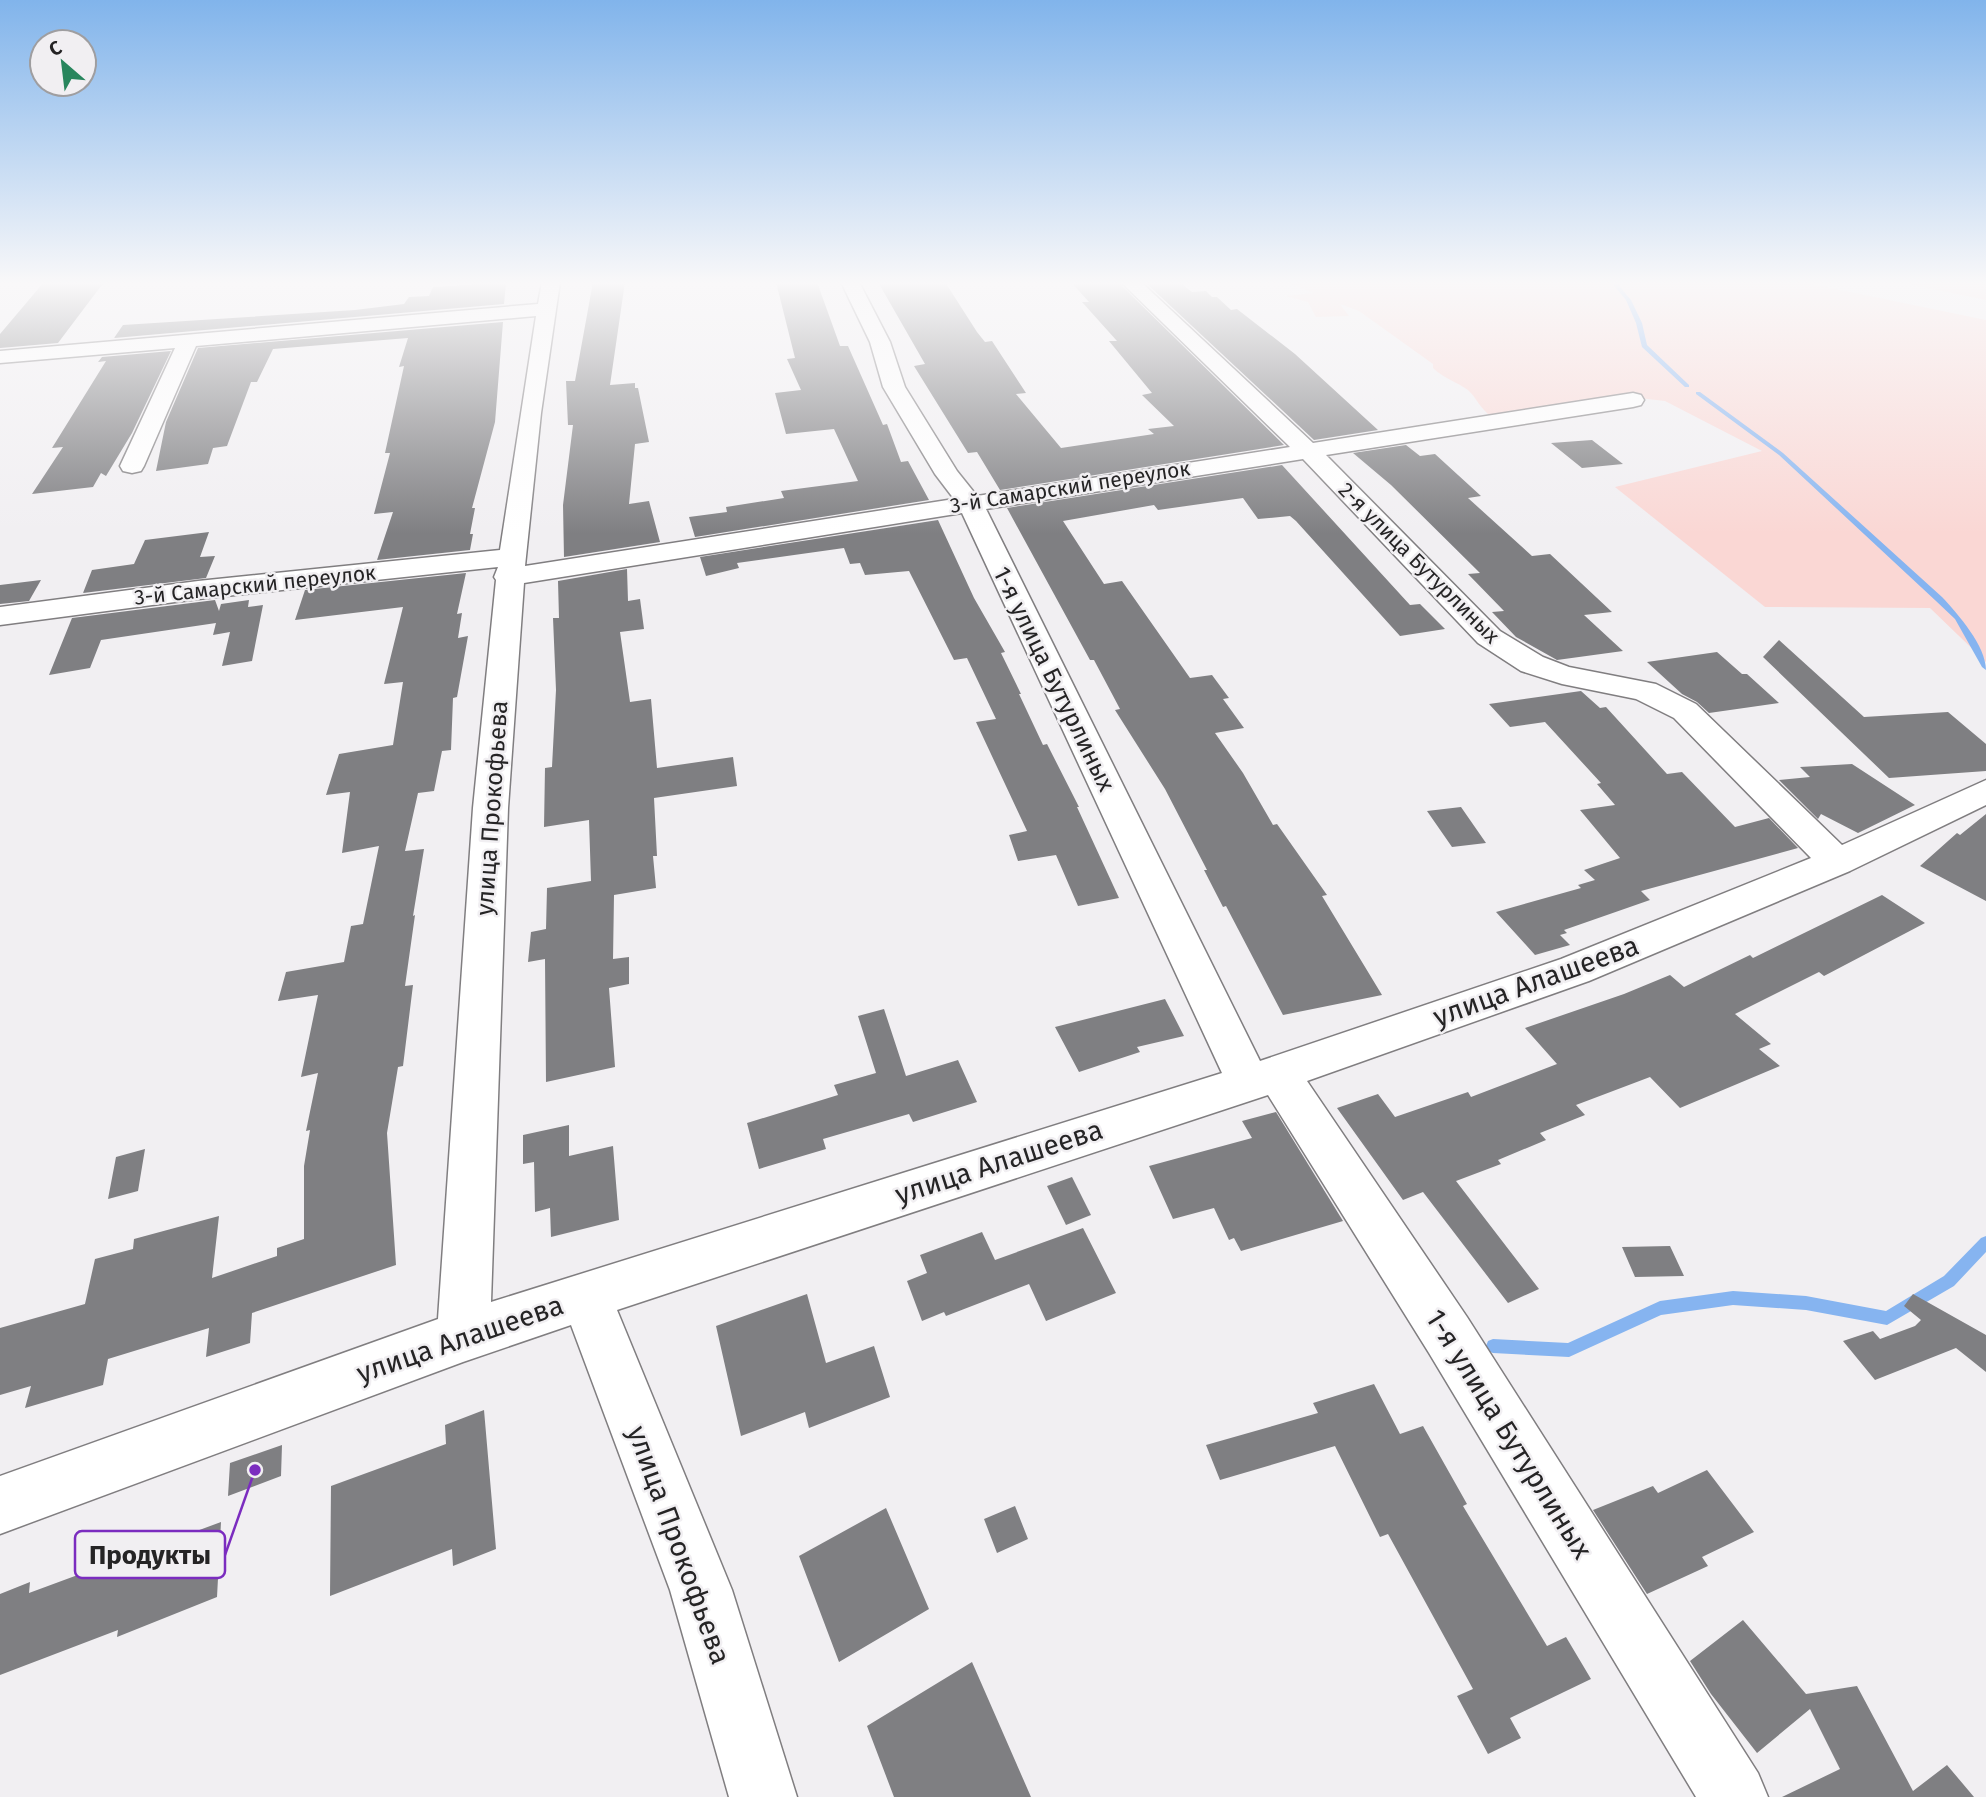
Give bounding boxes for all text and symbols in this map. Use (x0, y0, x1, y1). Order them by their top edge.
north arrow (28, 28, 98, 98)
text: С (45, 36, 66, 61)
street label: 3-й Самарский переулок (948, 455, 1192, 519)
street label: 2-я улица Бутурлиных (1333, 477, 1505, 649)
street label: 3-й Самарский переулок (133, 559, 377, 611)
street label: 1-я улица Бутурлиных (987, 562, 1121, 796)
street label: улица Прокофьева (471, 700, 513, 916)
street label: улица Алашеева (1429, 928, 1643, 1034)
street label: улица Алашеева (891, 1113, 1107, 1211)
street label: улица Алашеева (352, 1288, 568, 1390)
street label: 1-я улица Бутурлиных (1419, 1303, 1599, 1565)
street label: улица Прокофьева (621, 1421, 737, 1669)
callout: Продукты (75, 1531, 225, 1578)
text: Продукты (89, 1540, 211, 1571)

